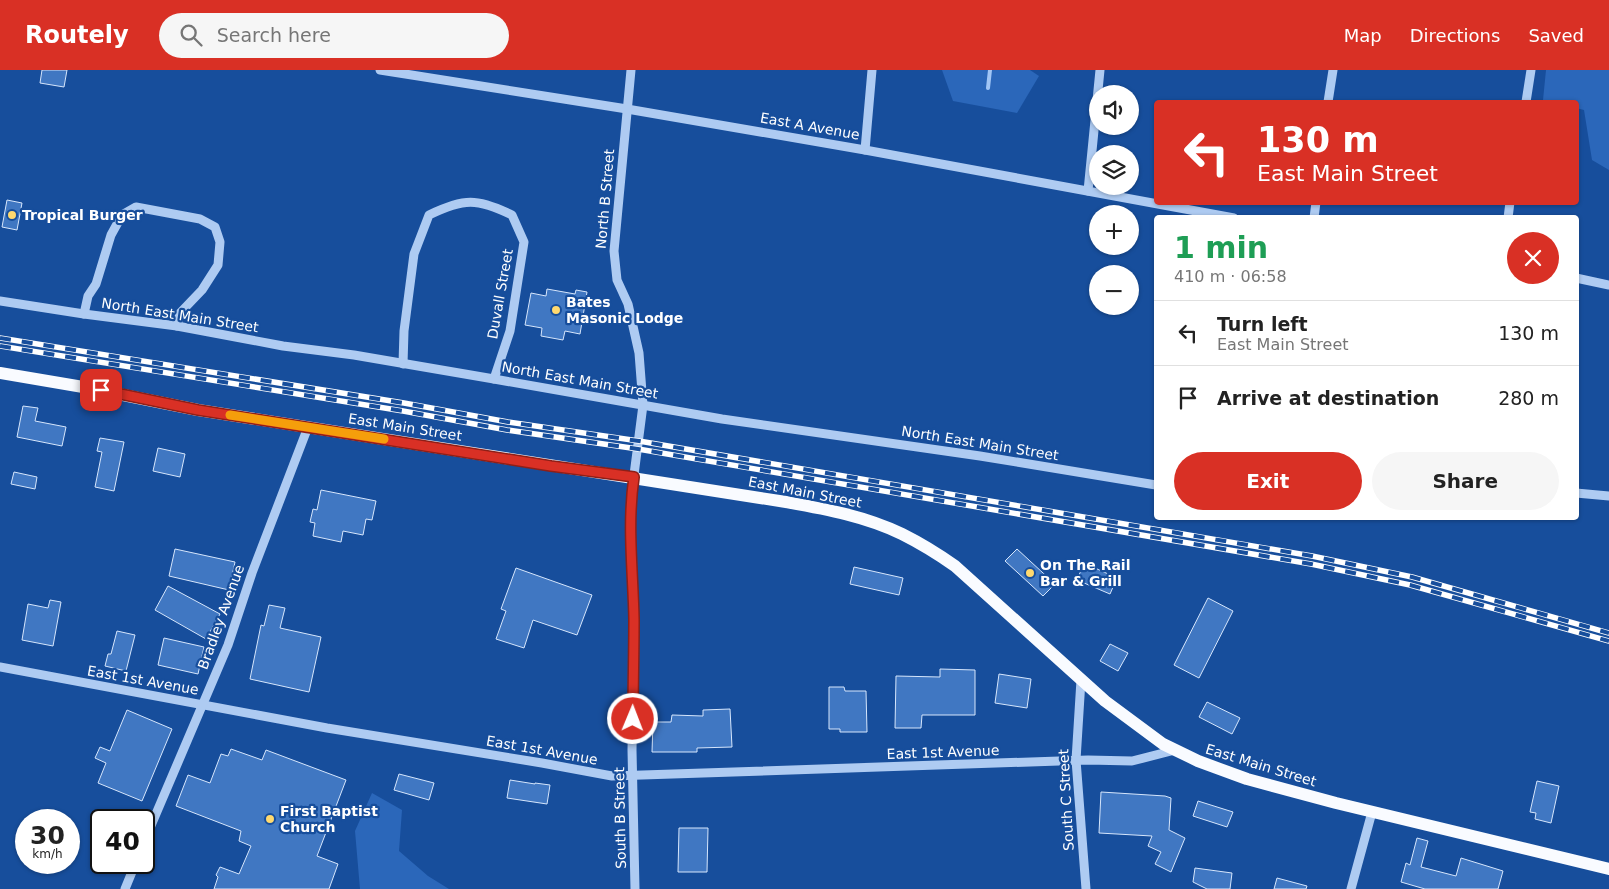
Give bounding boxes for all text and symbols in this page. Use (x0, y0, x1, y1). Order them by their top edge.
search box (159, 13, 509, 58)
text: Routely (25, 21, 129, 49)
icon: search (177, 21, 205, 49)
text: Search here (217, 24, 331, 46)
text: Map (1344, 25, 1382, 46)
text: Directions (1410, 25, 1500, 46)
text: Saved (1528, 25, 1584, 46)
map controls (1089, 85, 1139, 315)
button: sound (1089, 85, 1139, 135)
street label: East A Avenue (759, 109, 861, 143)
icon: left (1174, 120, 1239, 185)
text: 130 m (1257, 120, 1379, 160)
button: layers (1089, 145, 1139, 195)
street label: North B Street (593, 148, 617, 250)
text: East Main Street (1257, 161, 1438, 186)
button: + (1089, 205, 1139, 255)
place label: Tropical Burger (22, 207, 143, 223)
marker: Tropical Burger (6, 209, 18, 221)
text: 1 min (1174, 230, 1268, 265)
button: close (1507, 232, 1559, 284)
street label: Duvall Street (484, 247, 516, 340)
button: − (1089, 265, 1139, 315)
text: 410 m · 06:58 (1174, 267, 1287, 286)
place label: Bates Masonic Lodge (566, 294, 683, 326)
street label: North East Main Street (100, 295, 260, 335)
marker: Bates Masonic Lodge (550, 304, 562, 316)
text: Turn left (1217, 313, 1308, 335)
icon: left (1174, 319, 1202, 347)
text: 130 m (1498, 322, 1559, 344)
text: East Main Street (1217, 335, 1349, 354)
street label: North East Main Street (500, 358, 660, 402)
pin (80, 369, 122, 411)
icon: arrive (87, 376, 115, 404)
icon: arrive (1174, 384, 1202, 412)
text: Arrive at destination (1217, 387, 1439, 409)
text: 280 m (1498, 387, 1559, 409)
street label: East Main Street (347, 410, 464, 444)
street label: North East Main Street (900, 423, 1060, 463)
button: Exit (1174, 452, 1362, 510)
button: Share (1372, 452, 1559, 510)
street label: East Main Street (747, 473, 864, 511)
place label: On The Rail Bar & Grill (1040, 557, 1130, 589)
street label: Bradley Avenue (195, 563, 247, 671)
marker: On The Rail Bar & Grill (1024, 567, 1036, 579)
street label: East 1st Avenue (86, 662, 200, 698)
position arrow (606, 692, 658, 744)
street label: East 1st Avenue (485, 732, 599, 768)
street label: East Main Street (1204, 741, 1319, 790)
street label: East 1st Avenue (886, 742, 1000, 762)
street label: South C Street (1055, 748, 1077, 851)
street label: South B Street (611, 766, 629, 869)
place label: First Baptist Church (280, 803, 378, 835)
speed limit sign: 40 (90, 809, 155, 874)
marker: First Baptist Church (264, 813, 276, 825)
text: 30 (30, 821, 65, 850)
text: km/h (32, 847, 63, 861)

